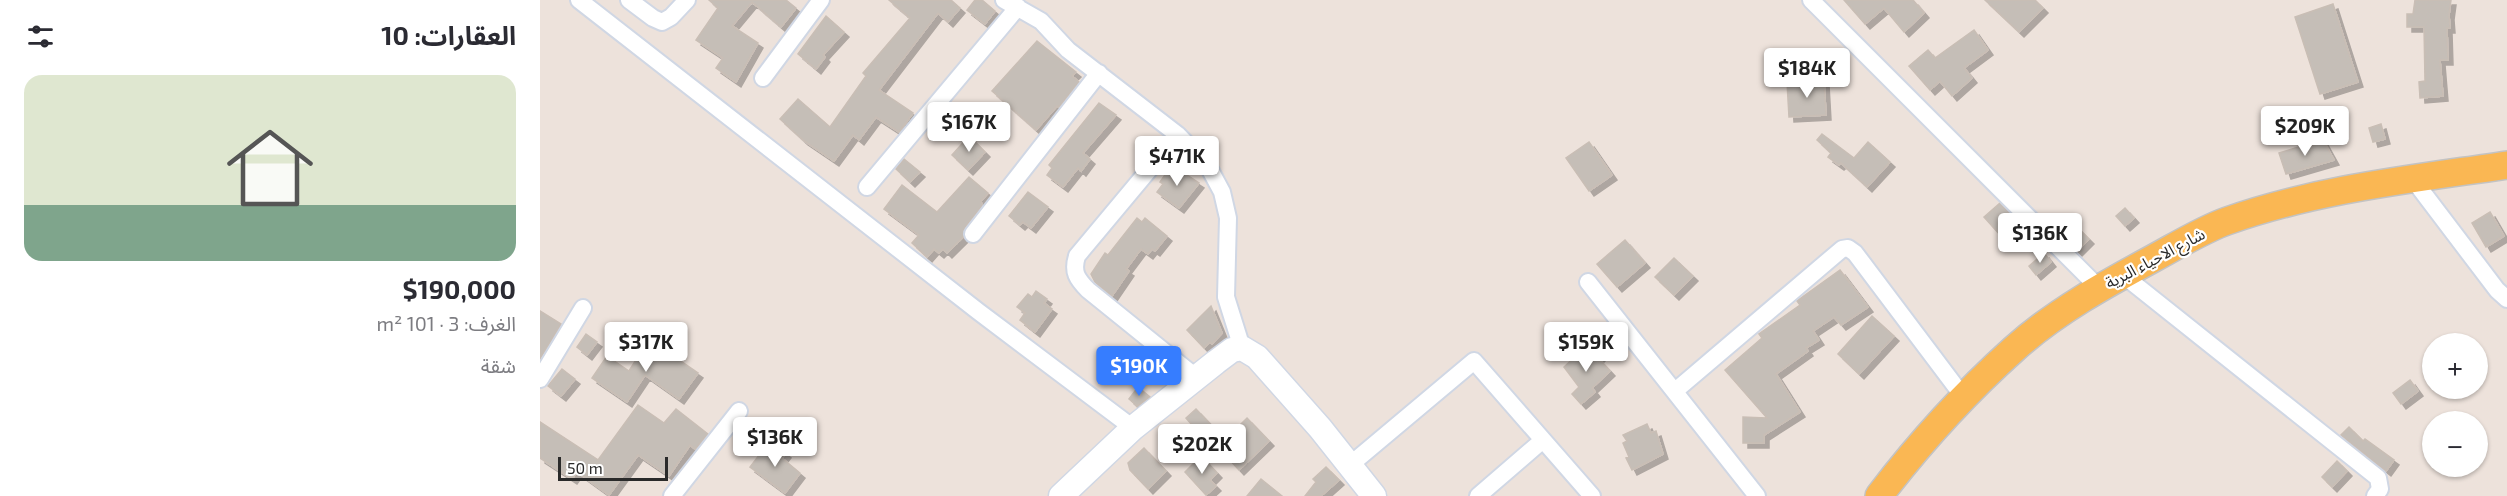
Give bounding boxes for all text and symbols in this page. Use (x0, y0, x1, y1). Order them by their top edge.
text: العقارات: 10 (381, 19, 516, 50)
icon: filters (24, 20, 57, 53)
pin: $184K (1765, 48, 1849, 99)
text: $184K (1778, 55, 1836, 79)
pin: $167K (927, 102, 1011, 153)
pin: $209K (2263, 106, 2347, 157)
text: $167K (941, 109, 997, 133)
text: $209K (2275, 113, 2335, 137)
icon: home (216, 114, 324, 222)
pin: $471K (1135, 136, 1219, 187)
text: $471K (1149, 143, 1205, 167)
pin: $136K (1998, 213, 2082, 264)
text: $136K (2012, 220, 2068, 244)
street label: شارع الاحياء البرية (2102, 223, 2210, 295)
text: $190,000 (402, 273, 516, 304)
text: الغرف: 3 · 101 m² (376, 311, 516, 335)
pin: $317K (604, 322, 688, 373)
pin: $159K (1544, 322, 1628, 373)
text: $317K (619, 329, 673, 353)
text: $159K (1558, 329, 1614, 353)
map controls (2422, 333, 2488, 477)
button: + (2422, 333, 2488, 399)
pin: $190K (1097, 346, 1181, 397)
text: شقة (481, 353, 516, 377)
text: $190K (1110, 353, 1168, 377)
button: − (2422, 411, 2488, 477)
pin: $136K (733, 417, 817, 468)
text: $136K (747, 424, 803, 448)
pin: $202K (1160, 424, 1244, 475)
text: $202K (1172, 431, 1232, 455)
scale bar (558, 454, 668, 482)
text: 50 m (567, 458, 603, 477)

